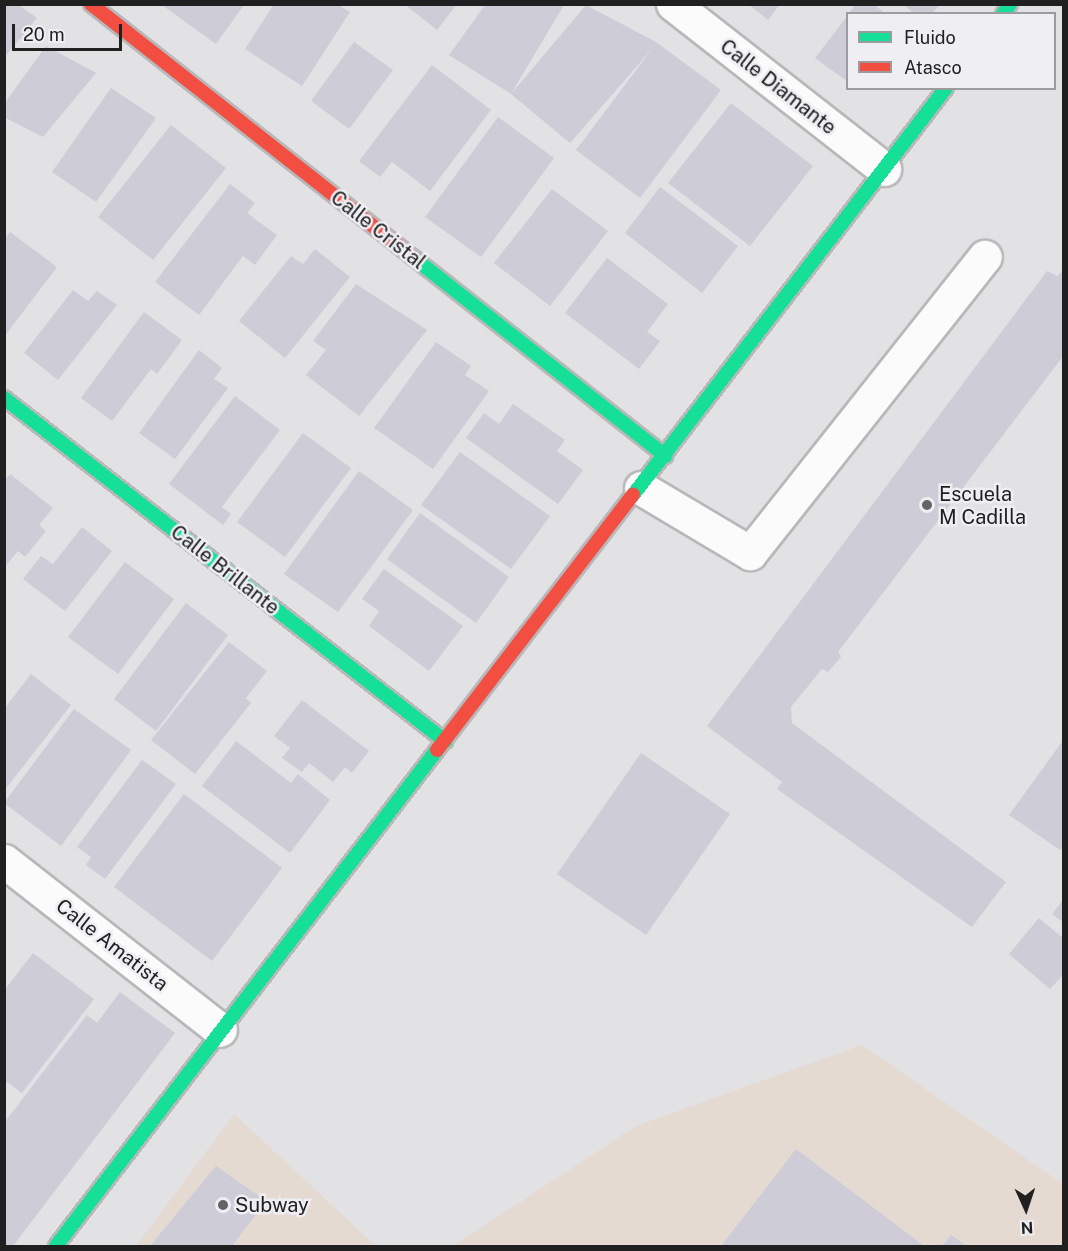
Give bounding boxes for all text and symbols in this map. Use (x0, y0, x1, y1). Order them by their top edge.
scale bar (15, 12, 124, 50)
legend (846, 12, 1056, 90)
text: 20 m (23, 24, 65, 45)
text: Fluido (904, 27, 956, 48)
street label: Calle Diamante (715, 34, 841, 140)
text: Atasco (904, 57, 962, 78)
street label: Calle Cristal (326, 186, 430, 274)
place label: Escuela M Cadilla (939, 482, 1026, 529)
marker: Escuela M Cadilla (920, 498, 934, 512)
street label: Calle Brillante (166, 520, 284, 620)
street label: Calle Amatista (51, 894, 173, 996)
north arrow (996, 1179, 1056, 1239)
place label: Subway (235, 1193, 309, 1217)
marker: Subway (216, 1198, 230, 1212)
text: N (1020, 1218, 1034, 1237)

